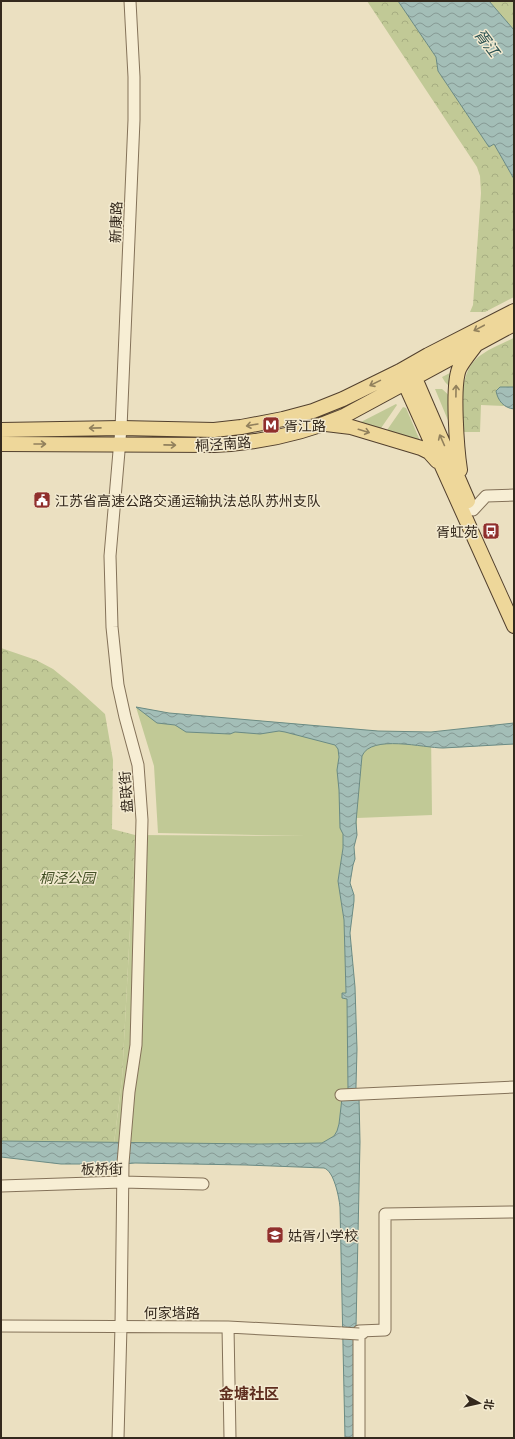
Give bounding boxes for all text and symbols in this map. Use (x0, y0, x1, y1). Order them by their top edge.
water label: 胥江 (471, 24, 507, 62)
street label: 新康路 (104, 201, 126, 243)
one-way arrow (473, 325, 485, 333)
one-way arrow (369, 380, 381, 387)
one-way arrow (452, 385, 459, 398)
metro station icon: 胥江路 (261, 415, 281, 435)
place label: 胥江路 (284, 415, 326, 435)
one-way arrow (246, 421, 259, 429)
one-way arrow (89, 425, 102, 432)
one-way arrow (357, 428, 370, 435)
street label: 桐泾南路 (194, 431, 252, 455)
one-way arrow (438, 434, 445, 446)
one-way arrow (33, 440, 46, 448)
one-way arrow (163, 441, 176, 449)
public building icon: 江苏省高速公路交通运输执法总队苏州支队 (32, 490, 52, 510)
place label: 江苏省高速公路交通运输执法总队苏州支队 (55, 490, 321, 510)
place label: 胥虹苑 (436, 521, 478, 541)
bus stop icon: 胥虹苑 (481, 521, 501, 541)
street label: 盘联街 (114, 770, 136, 814)
park label: 桐泾公园 (39, 867, 97, 887)
street label: 板桥街 (81, 1158, 123, 1178)
school or university icon: 姑胥小学校 (265, 1225, 285, 1245)
place label: 姑胥小学校 (288, 1225, 358, 1245)
street label: 何家塔路 (144, 1302, 200, 1322)
district label: 金塘社区 (219, 1382, 279, 1403)
north arrow (459, 1383, 499, 1423)
text: 北 (481, 1398, 499, 1411)

